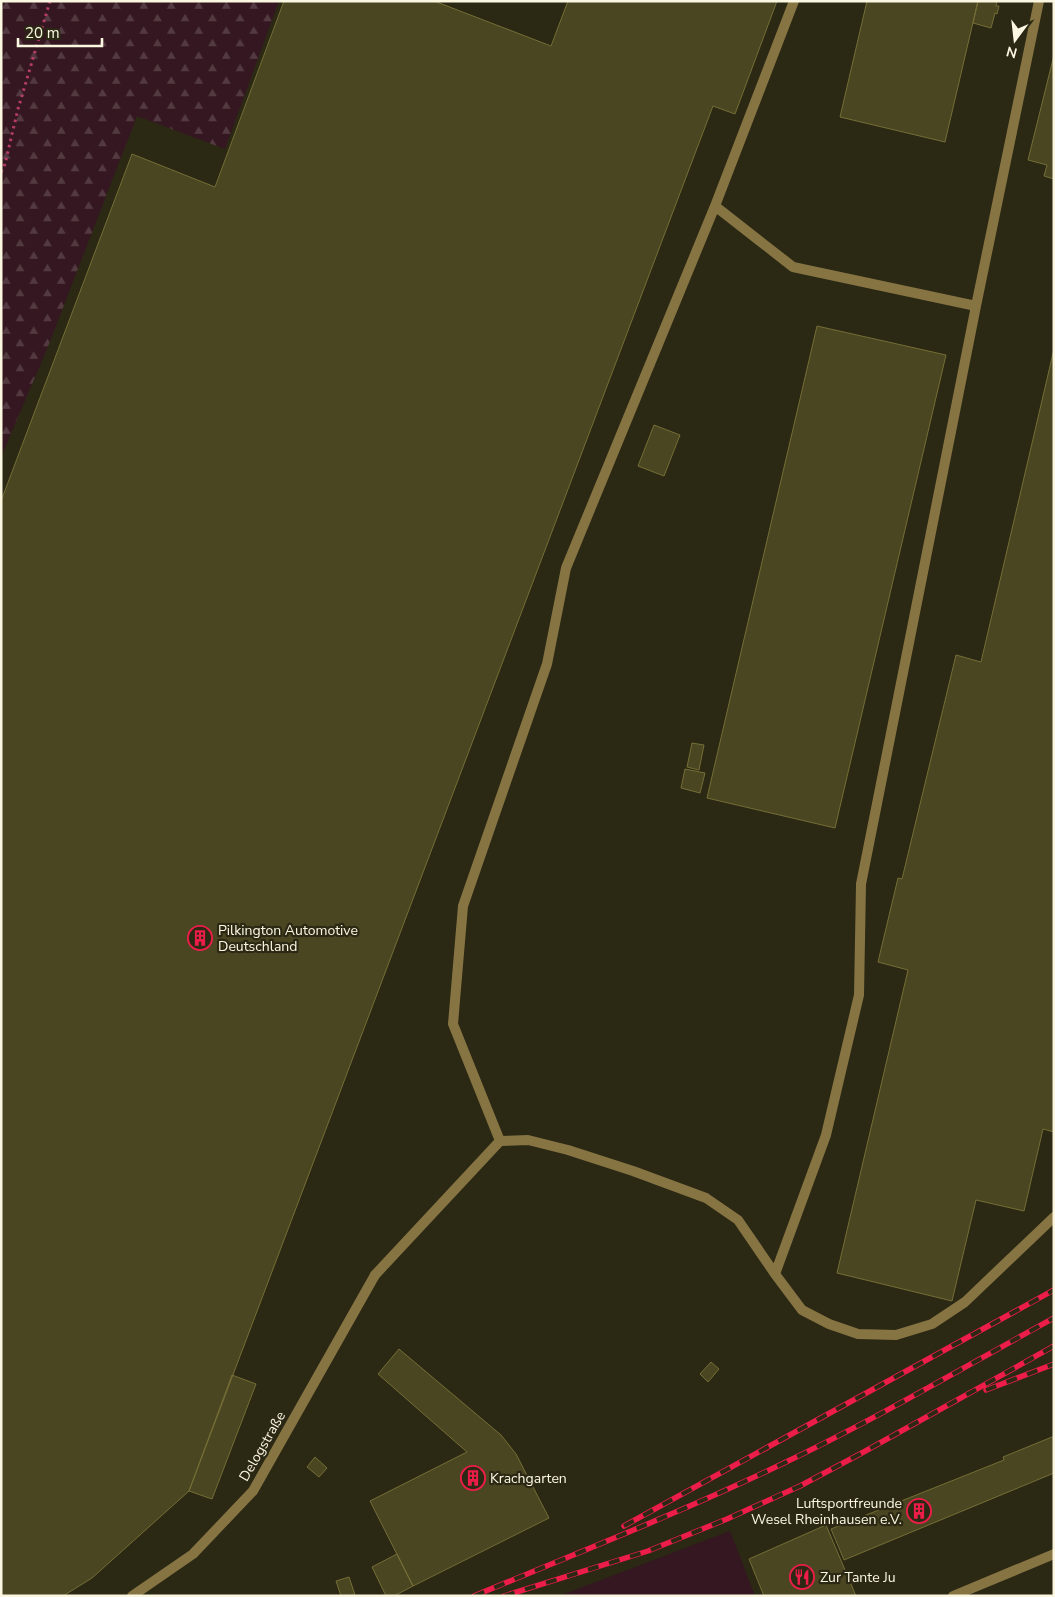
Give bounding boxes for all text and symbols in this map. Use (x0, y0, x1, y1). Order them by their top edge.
scale bar (18, 15, 101, 47)
north arrow (990, 15, 1040, 65)
text: 20 m (25, 23, 60, 43)
text: N (1004, 42, 1019, 63)
place label: Pilkington Automotive Deutschland (218, 921, 358, 956)
building icon: Pilkington Automotive Deutschland (187, 925, 213, 951)
street label: Delogstraße (235, 1408, 290, 1485)
building icon: Krachgarten (460, 1465, 486, 1491)
place label: Krachgarten (490, 1469, 567, 1488)
place label: Luftsportfreunde Wesel Rheinhausen e.V. (751, 1494, 902, 1529)
building icon: Luftsportfreunde Wesel Rheinhausen e.V. (906, 1498, 932, 1524)
restaurant icon: Zur Tante Ju (789, 1564, 815, 1590)
place label: Zur Tante Ju (820, 1568, 896, 1587)

